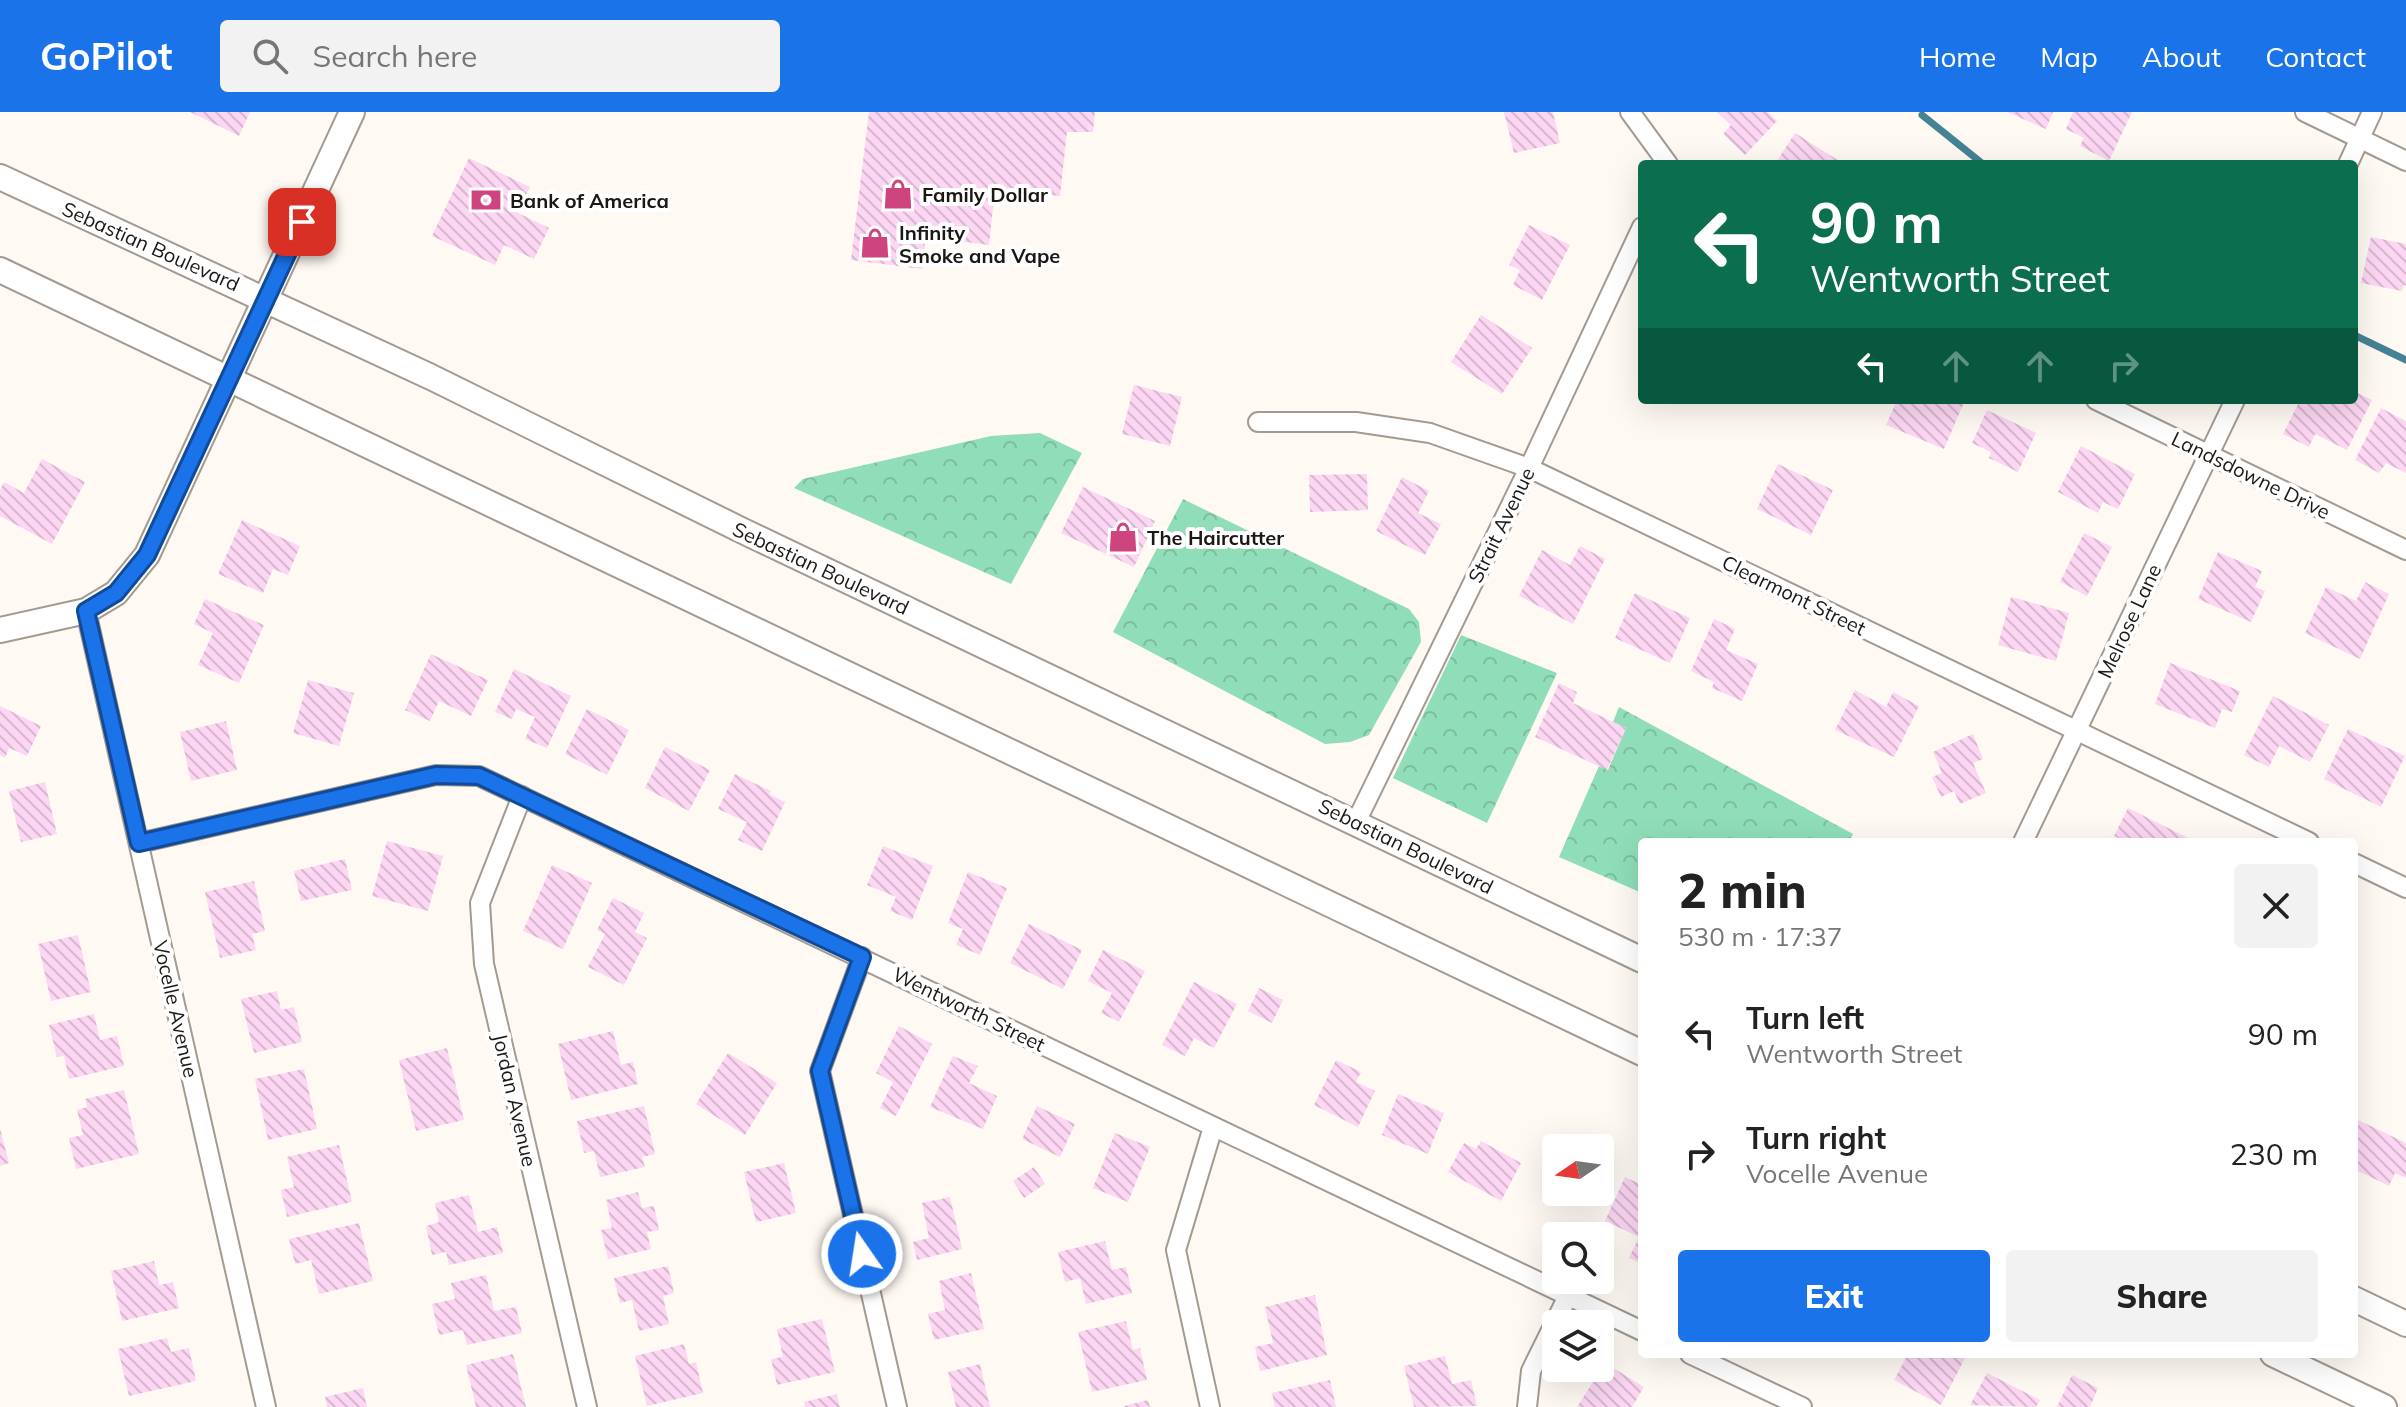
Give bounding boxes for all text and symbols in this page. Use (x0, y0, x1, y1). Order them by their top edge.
search box (220, 20, 780, 92)
text: GoPilot (40, 32, 172, 80)
icon: search (248, 34, 292, 78)
text: Search here (312, 37, 477, 75)
text: Home (1919, 39, 1996, 74)
text: Map (2040, 39, 2098, 74)
text: About (2142, 39, 2221, 74)
text: Contact (2265, 39, 2366, 74)
shop icon: Family Dollar (881, 177, 915, 211)
place label: Family Dollar (922, 182, 1048, 207)
bank icon: Bank of America (469, 183, 503, 217)
text: 90 m (1810, 187, 1943, 257)
pin (268, 188, 336, 256)
place label: Bank of America (510, 188, 669, 213)
icon: left (1678, 192, 1782, 296)
street label: Sebastian Boulevard (58, 196, 244, 296)
icon: arrive (280, 200, 324, 244)
place label: Infinity Smoke and Vape (899, 220, 1060, 268)
shop icon: Infinity Smoke and Vape (858, 226, 892, 260)
text: Wentworth Street (1810, 256, 2110, 301)
icon: left (1850, 344, 1894, 388)
icon: ahead (1934, 344, 1978, 388)
icon: ahead (2018, 344, 2062, 388)
icon: right (2102, 344, 2146, 388)
street label: Landsdowne Drive (2168, 426, 2334, 524)
street label: Strait Avenue (1462, 463, 1540, 587)
street label: Sebastian Boulevard (729, 516, 913, 620)
shop icon: The Haircutter (1106, 520, 1140, 554)
place label: The Haircutter (1147, 525, 1284, 550)
street label: Clearmont Street (1718, 549, 1870, 641)
street label: Melrose Lane (2092, 560, 2166, 682)
street label: Sebastian Boulevard (1314, 793, 1498, 899)
text: 2 min (1678, 860, 1807, 920)
button: close (2234, 864, 2318, 948)
text: 530 m · 17:37 (1678, 920, 1842, 953)
street label: Vocelle Avenue (148, 938, 204, 1080)
street label: Wentworth Street (889, 961, 1049, 1057)
text: Turn left (1746, 999, 1864, 1037)
icon: left (1678, 1012, 1722, 1056)
text: 90 m (2248, 1015, 2318, 1053)
street label: Jordan Avenue (488, 1031, 542, 1169)
text: Wentworth Street (1746, 1037, 1962, 1070)
text: Turn right (1746, 1119, 1886, 1157)
icon: right (1678, 1132, 1722, 1176)
north arrow (1542, 1134, 1614, 1206)
map controls (1542, 1134, 1614, 1382)
text: 230 m (2230, 1135, 2318, 1173)
text: Vocelle Avenue (1746, 1157, 1928, 1190)
position arrow (820, 1212, 904, 1296)
button: search (1542, 1222, 1614, 1294)
button: Exit (1678, 1250, 1990, 1342)
button: Share (2006, 1250, 2318, 1342)
button: layers (1542, 1310, 1614, 1382)

